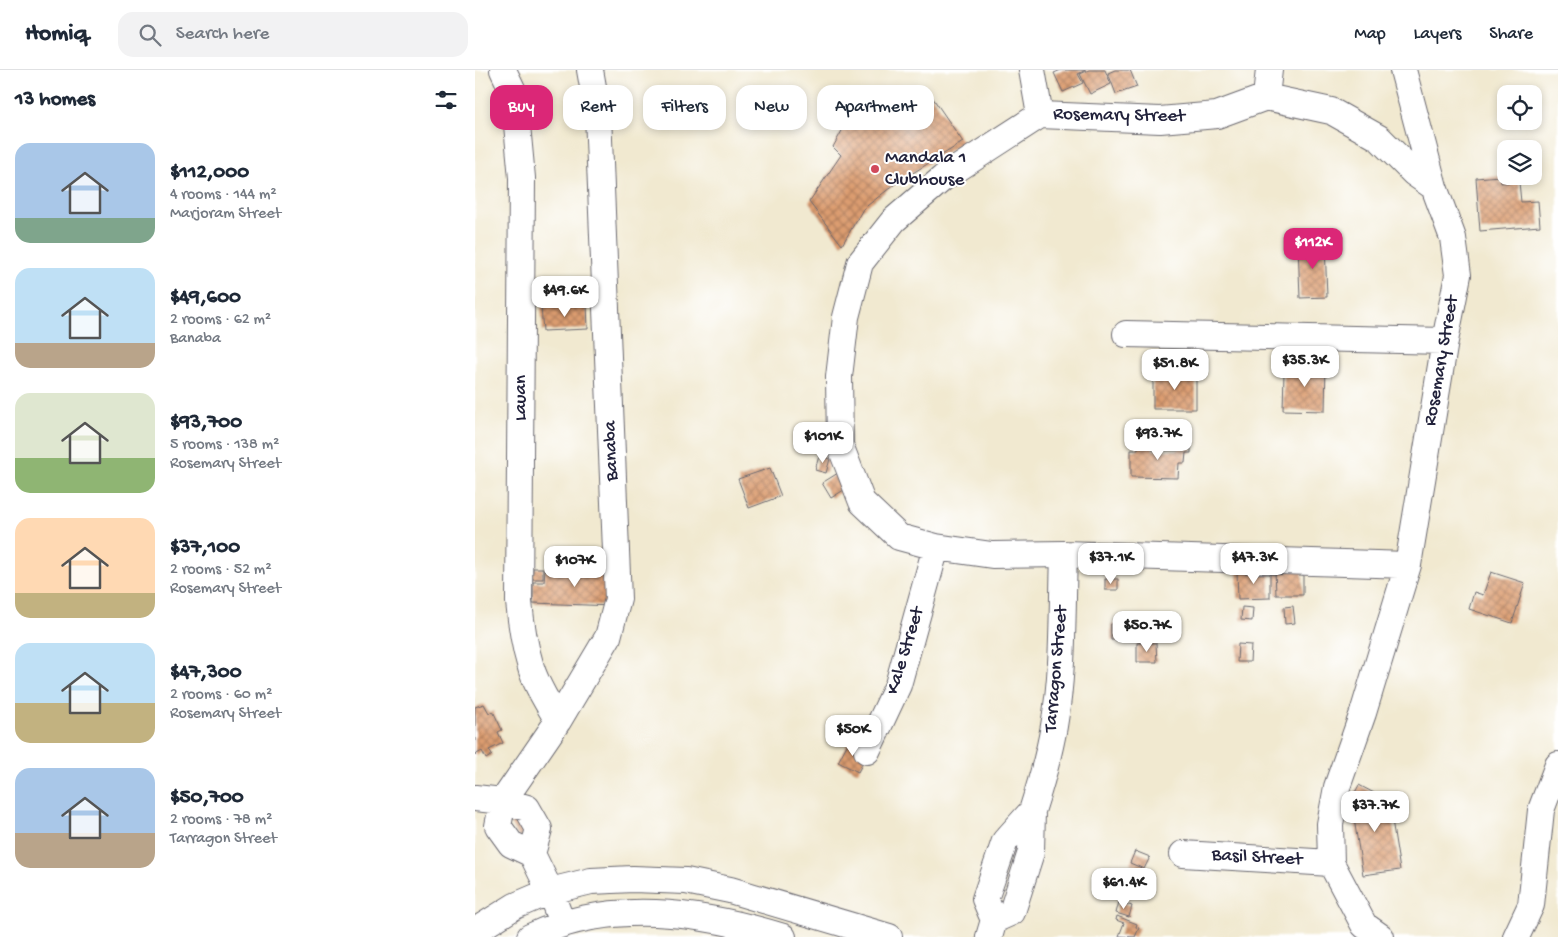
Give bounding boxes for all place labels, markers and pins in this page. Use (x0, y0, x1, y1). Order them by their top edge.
place label: Mandala 1 Clubhouse (885, 147, 966, 192)
marker: Mandala 1 Clubhouse (869, 163, 881, 175)
pin: $112K (1278, 228, 1348, 270)
pin: $49.6K (524, 276, 606, 318)
pin: $35.3K (1264, 346, 1346, 388)
pin: $51.8K (1134, 348, 1216, 391)
pin: $93.7K (1117, 418, 1199, 461)
pin: $101K (788, 422, 858, 464)
pin: $37.1K (1070, 542, 1152, 585)
pin: $47.3K (1213, 542, 1295, 585)
pin: $107K (540, 546, 610, 588)
pin: $50.7K (1106, 610, 1188, 653)
pin: $50K (823, 714, 883, 757)
pin: $37.7K (1334, 790, 1416, 833)
pin: $61.4K (1083, 868, 1165, 910)

